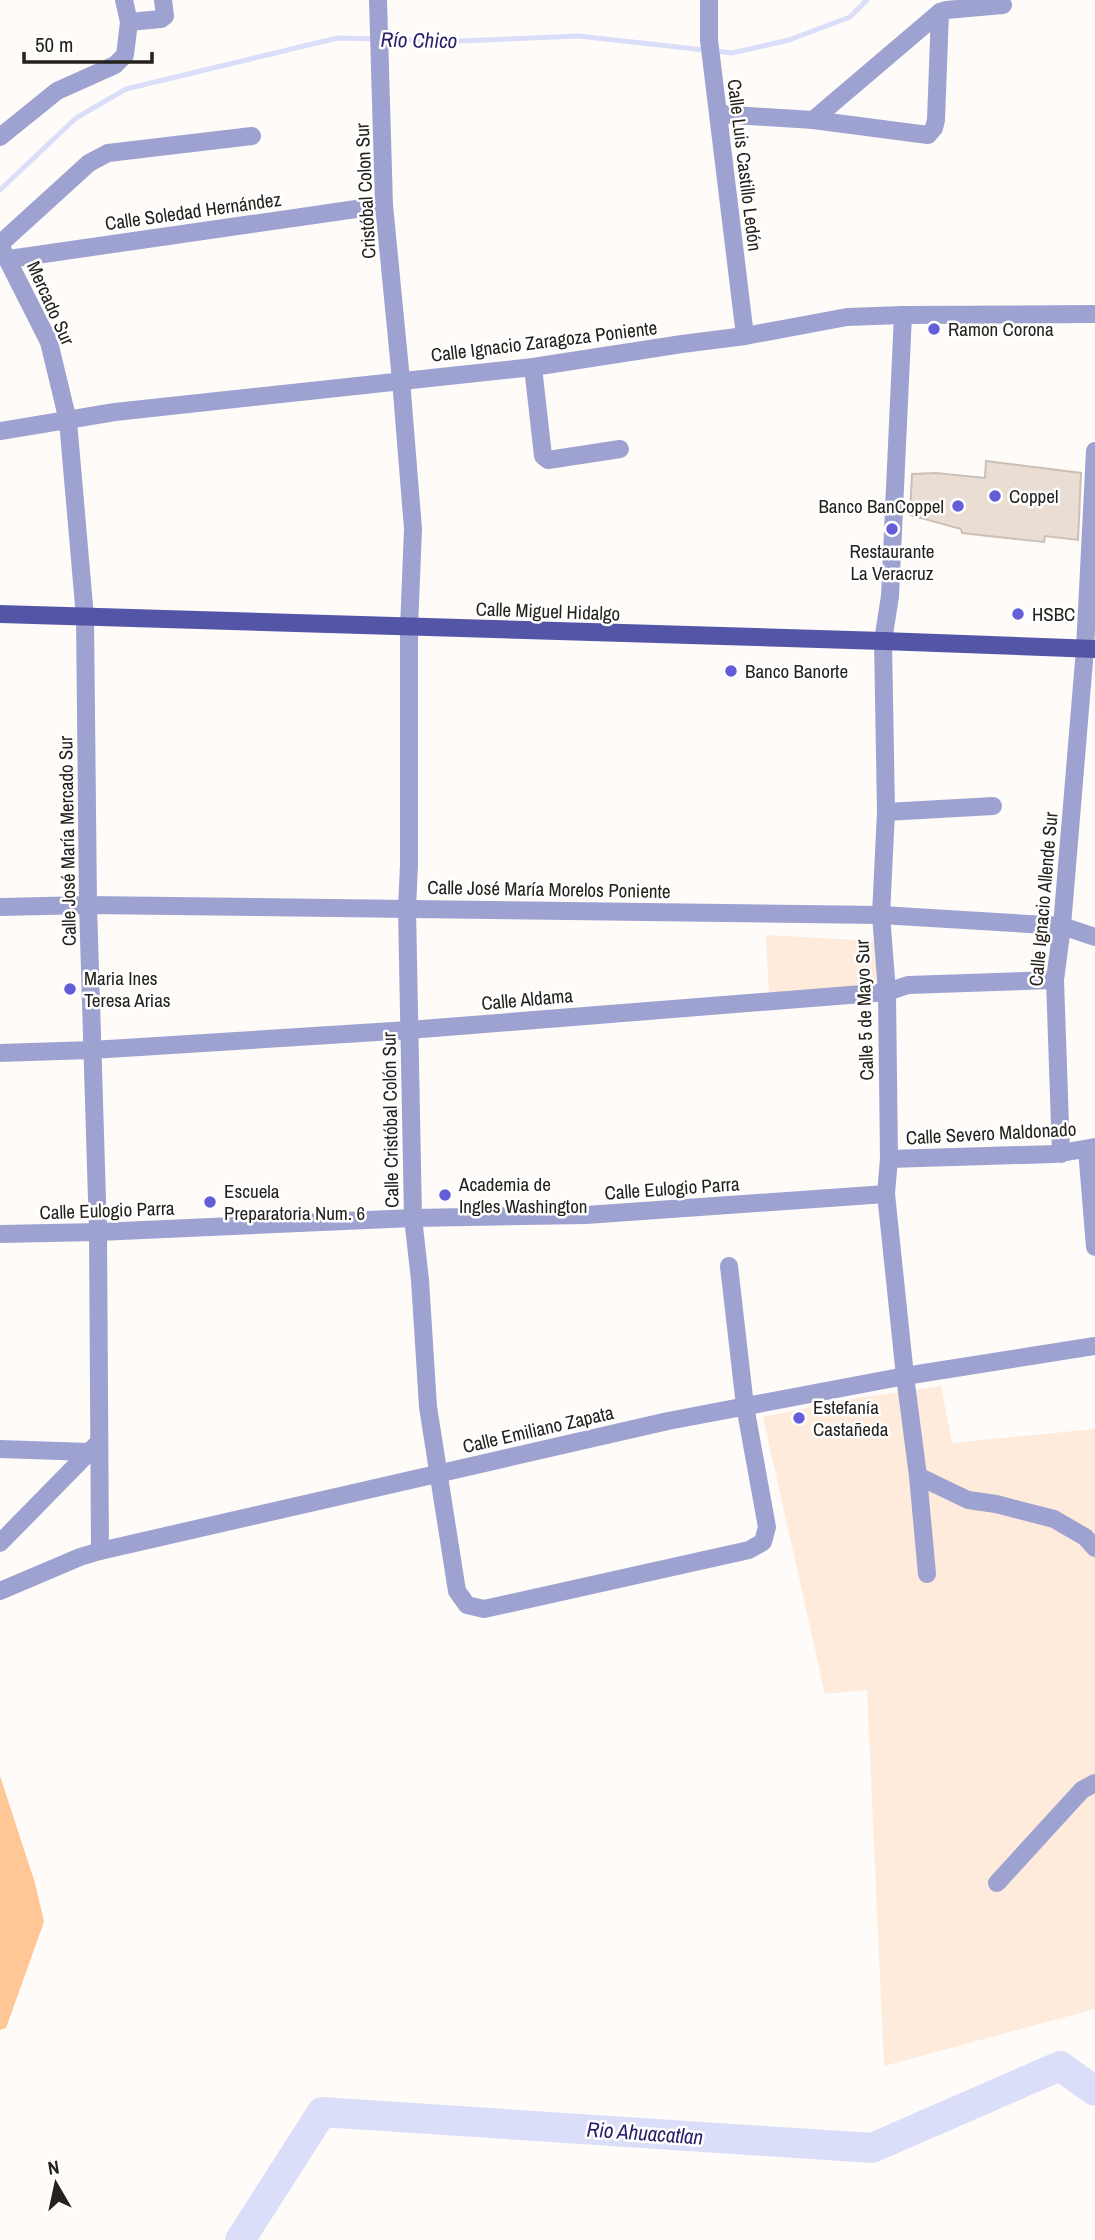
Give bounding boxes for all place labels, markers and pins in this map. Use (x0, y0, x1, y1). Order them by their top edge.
place label: Ramon Corona (948, 316, 1054, 342)
marker: Ramon Corona (926, 321, 942, 337)
place label: Coppel (1009, 483, 1058, 509)
marker: Coppel (987, 488, 1003, 504)
place label: Banco BanCoppel (818, 493, 944, 519)
marker: Banco BanCoppel (950, 498, 966, 514)
marker: Restaurante La Veracruz (884, 521, 900, 537)
place label: Restaurante La Veracruz (850, 538, 934, 586)
place label: HSBC (1032, 601, 1075, 627)
marker: HSBC (1010, 606, 1026, 622)
place label: Banco Banorte (745, 658, 848, 684)
marker: Banco Banorte (723, 663, 739, 679)
place label: Maria Ines Teresa Arias (84, 965, 171, 1013)
marker: Maria Ines Teresa Arias (62, 981, 78, 997)
place label: Academia de Ingles Washington (458, 1171, 587, 1219)
place label: Escuela Preparatoria Num. 6 (224, 1178, 365, 1226)
marker: Academia de Ingles Washington (437, 1187, 453, 1203)
marker: Escuela Preparatoria Num. 6 (202, 1194, 218, 1210)
place label: Estefanía Castañeda (813, 1394, 889, 1442)
marker: Estefanía Castañeda (791, 1410, 807, 1426)

